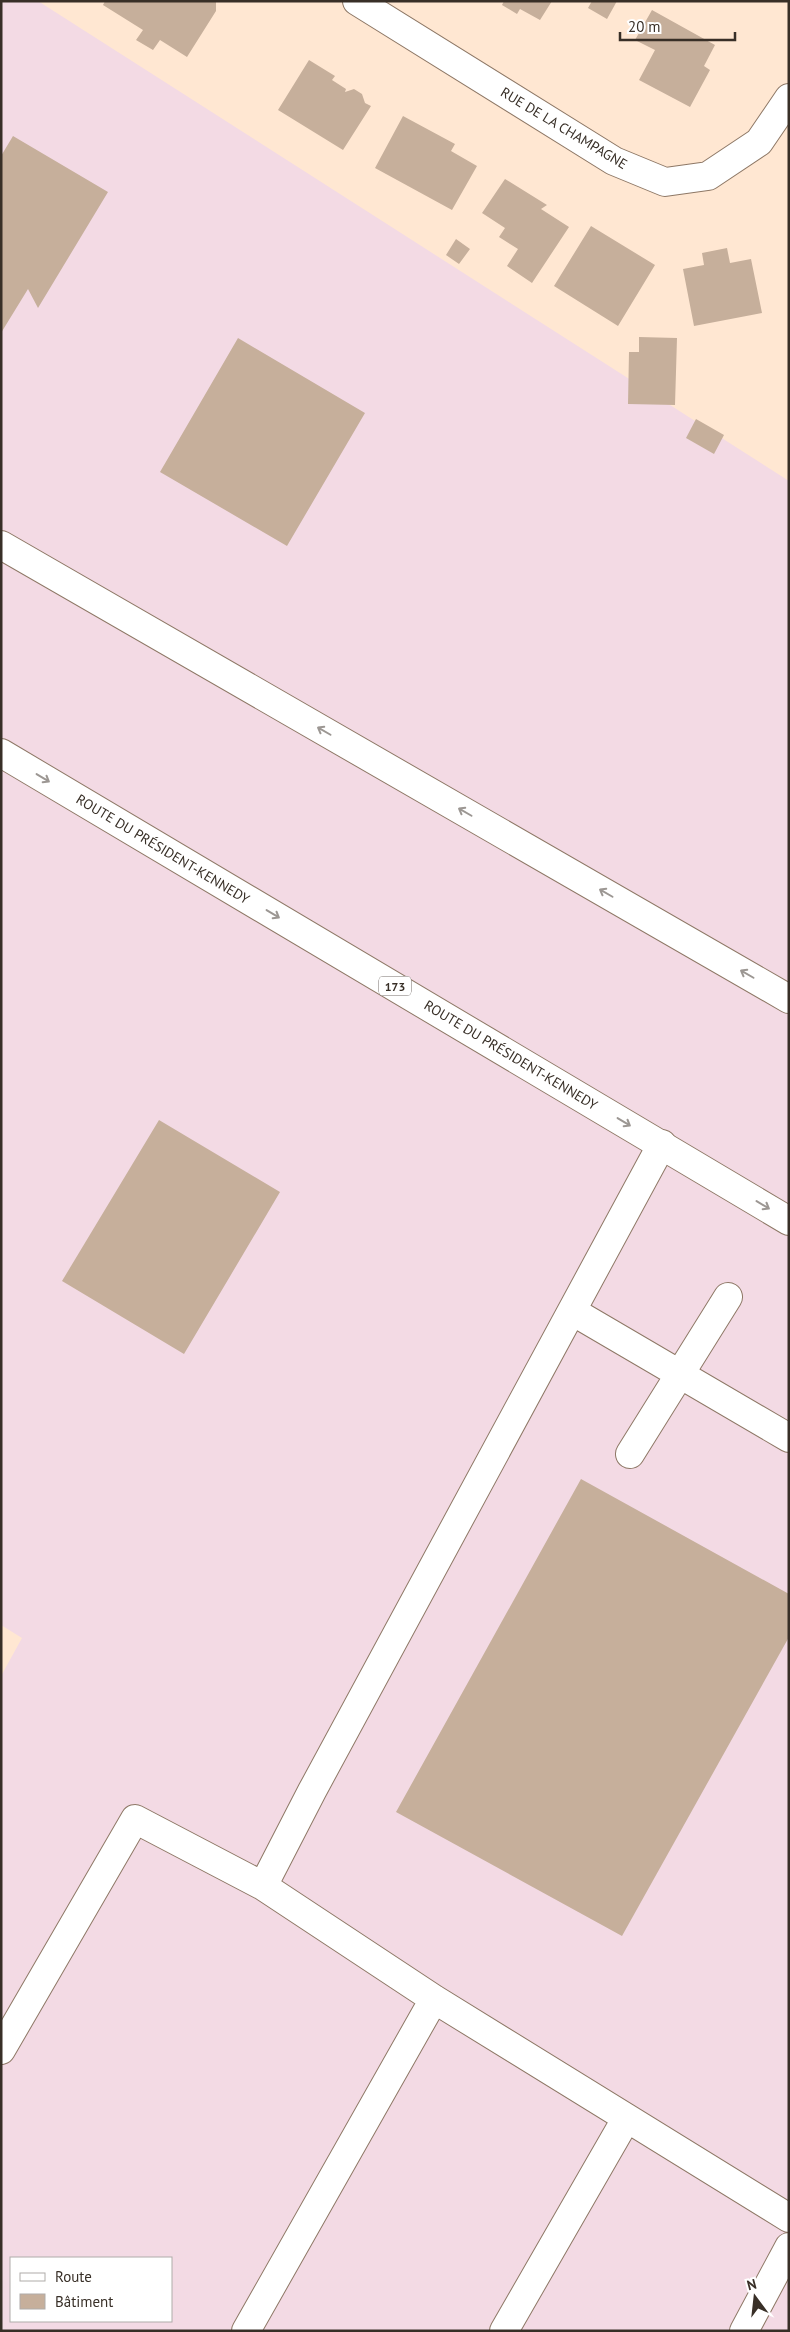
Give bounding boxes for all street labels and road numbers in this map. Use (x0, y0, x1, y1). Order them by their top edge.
street label: RUE DE LA CHAMPAGNE (497, 83, 631, 173)
street label: ROUTE DU PRÉSIDENT-KENNEDY (73, 790, 253, 908)
road number: 173 (379, 976, 411, 996)
street label: ROUTE DU PRÉSIDENT-KENNEDY (421, 996, 601, 1114)

